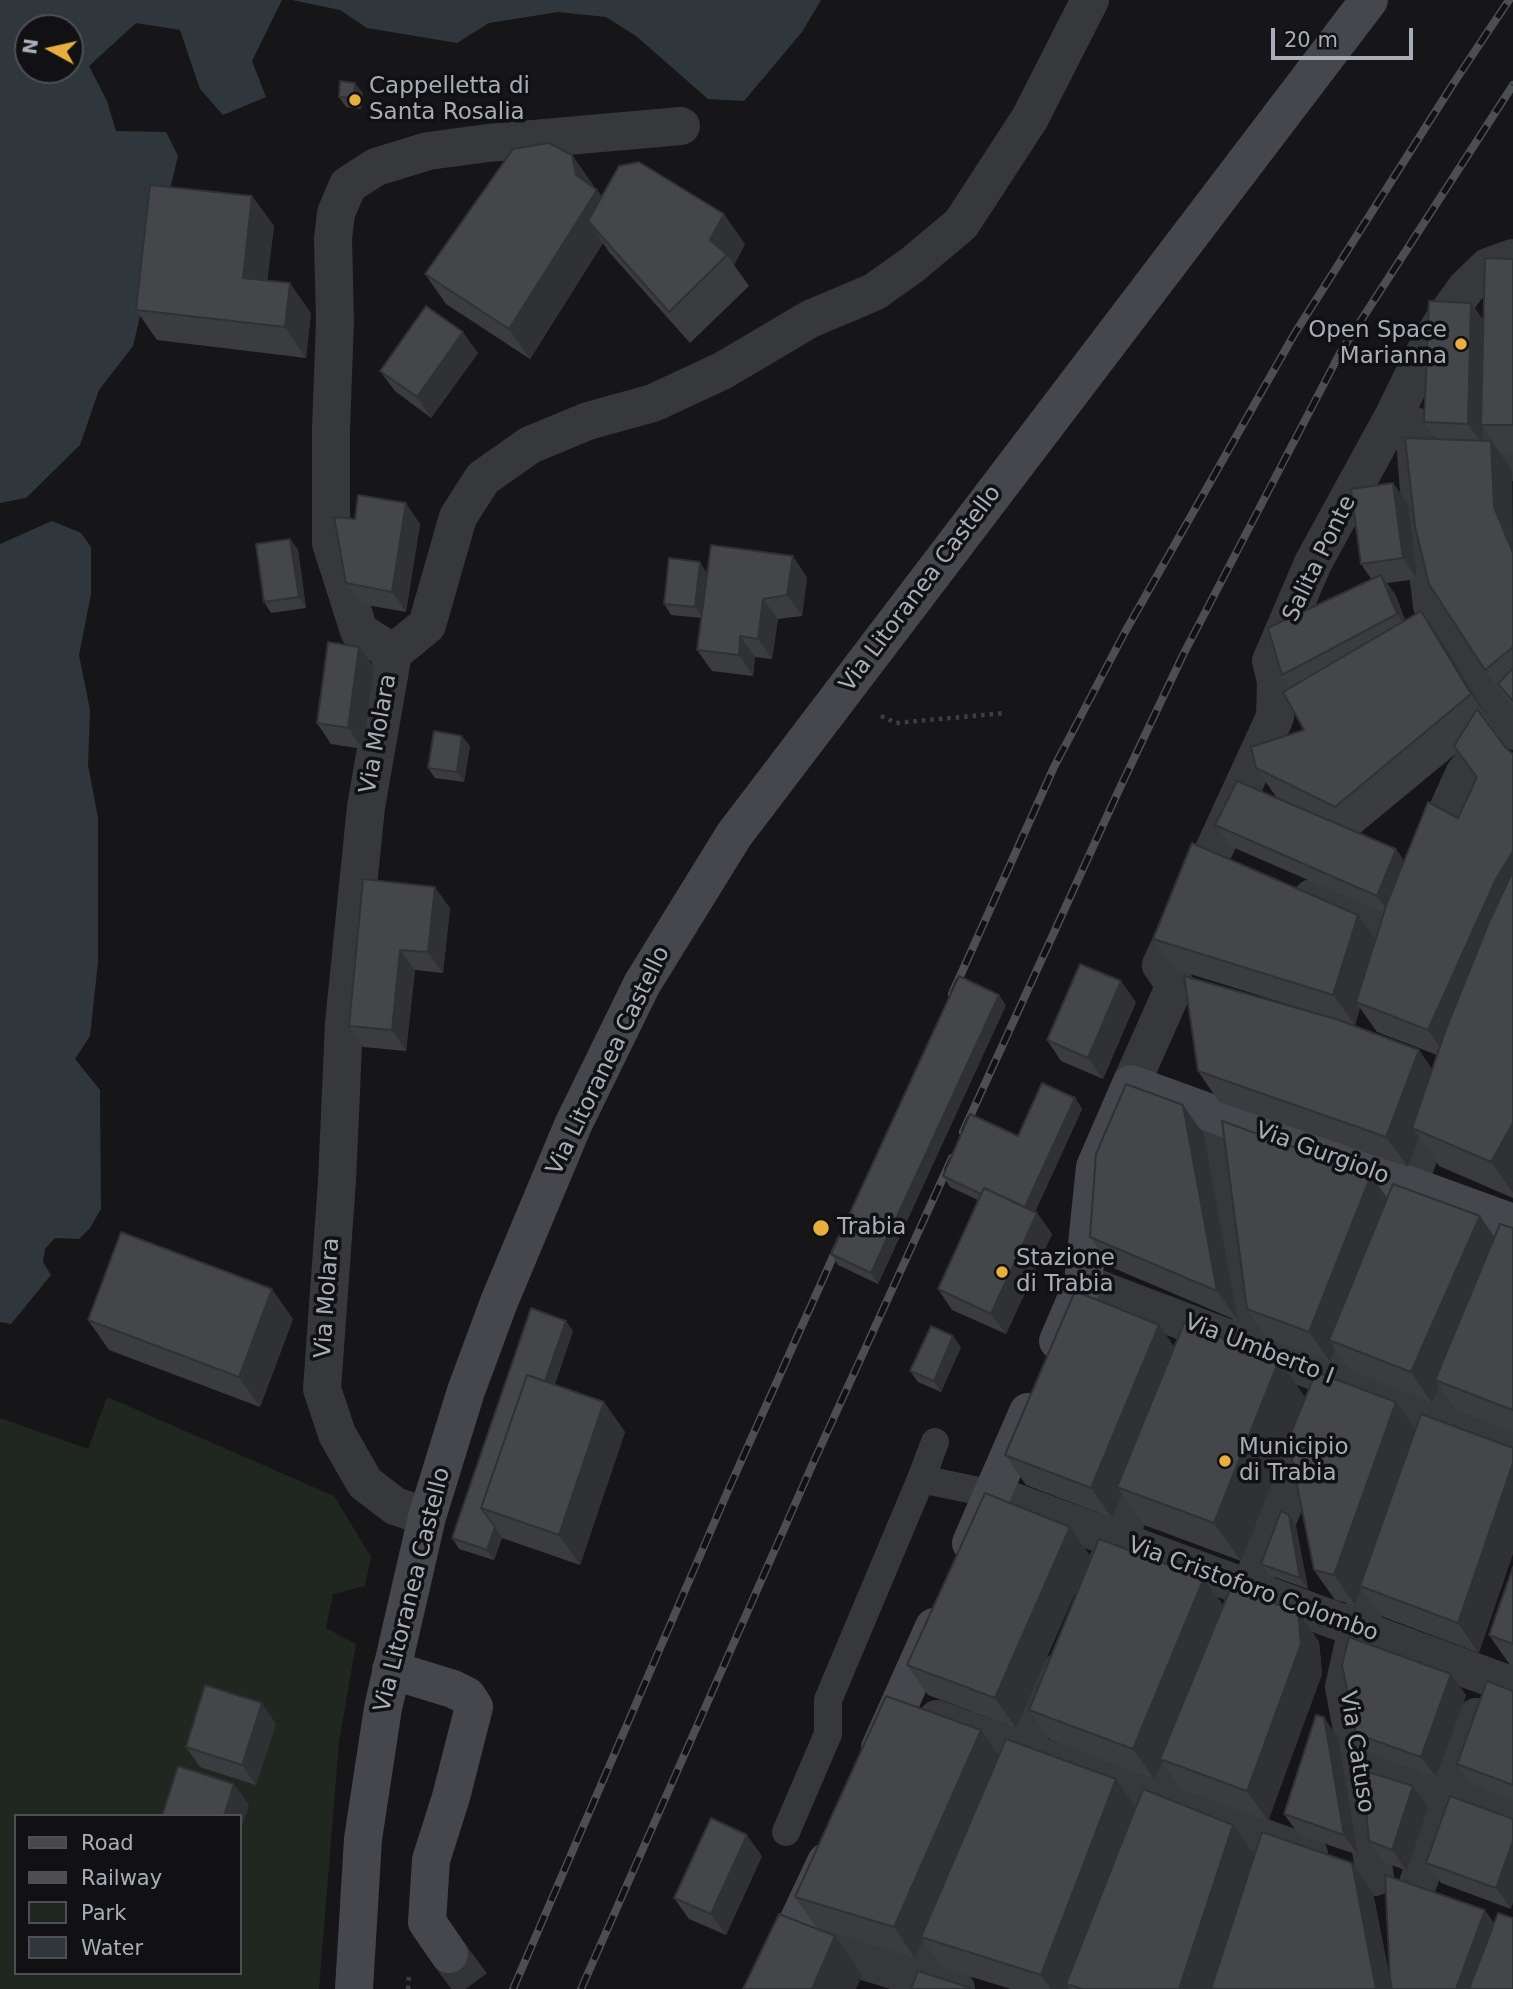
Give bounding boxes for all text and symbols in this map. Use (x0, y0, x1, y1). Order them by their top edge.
north arrow (14, 14, 84, 84)
scale bar (1275, 14, 1417, 58)
text: 20 m (1284, 28, 1338, 52)
text: N (18, 37, 42, 56)
place label: Cappelletta di Santa Rosalia (369, 73, 530, 127)
marker: Cappelletta di Santa Rosalia (347, 92, 363, 108)
place label: Open Space Marianna (1308, 317, 1447, 371)
marker: Open Space Marianna (1453, 336, 1469, 352)
street label: Via Litoranea Castello (834, 480, 1008, 698)
street label: Salita Ponte (1278, 491, 1362, 627)
street label: Via Molara (355, 672, 403, 796)
street label: Via Litoranea Castello (542, 942, 676, 1180)
street label: Via Gurgiolo (1252, 1117, 1392, 1191)
place label: Trabia (837, 1214, 906, 1242)
marker: Trabia (811, 1218, 831, 1238)
street label: Via Molara (310, 1237, 346, 1359)
place label: Stazione di Trabia (1016, 1245, 1115, 1299)
marker: Stazione di Trabia (994, 1264, 1010, 1280)
street label: Via Umberto I (1180, 1309, 1338, 1391)
place label: Municipio di Trabia (1239, 1434, 1348, 1488)
marker: Municipio di Trabia (1217, 1453, 1233, 1469)
street label: Via Litoranea Castello (369, 1465, 457, 1715)
street label: Via Cristoforo Colombo (1124, 1532, 1382, 1648)
street label: Via Catuso (1333, 1689, 1379, 1815)
legend (14, 1814, 242, 1975)
text: Road (81, 1831, 134, 1855)
text: Railway (81, 1866, 162, 1890)
text: Park (81, 1901, 126, 1925)
text: Water (81, 1936, 143, 1960)

